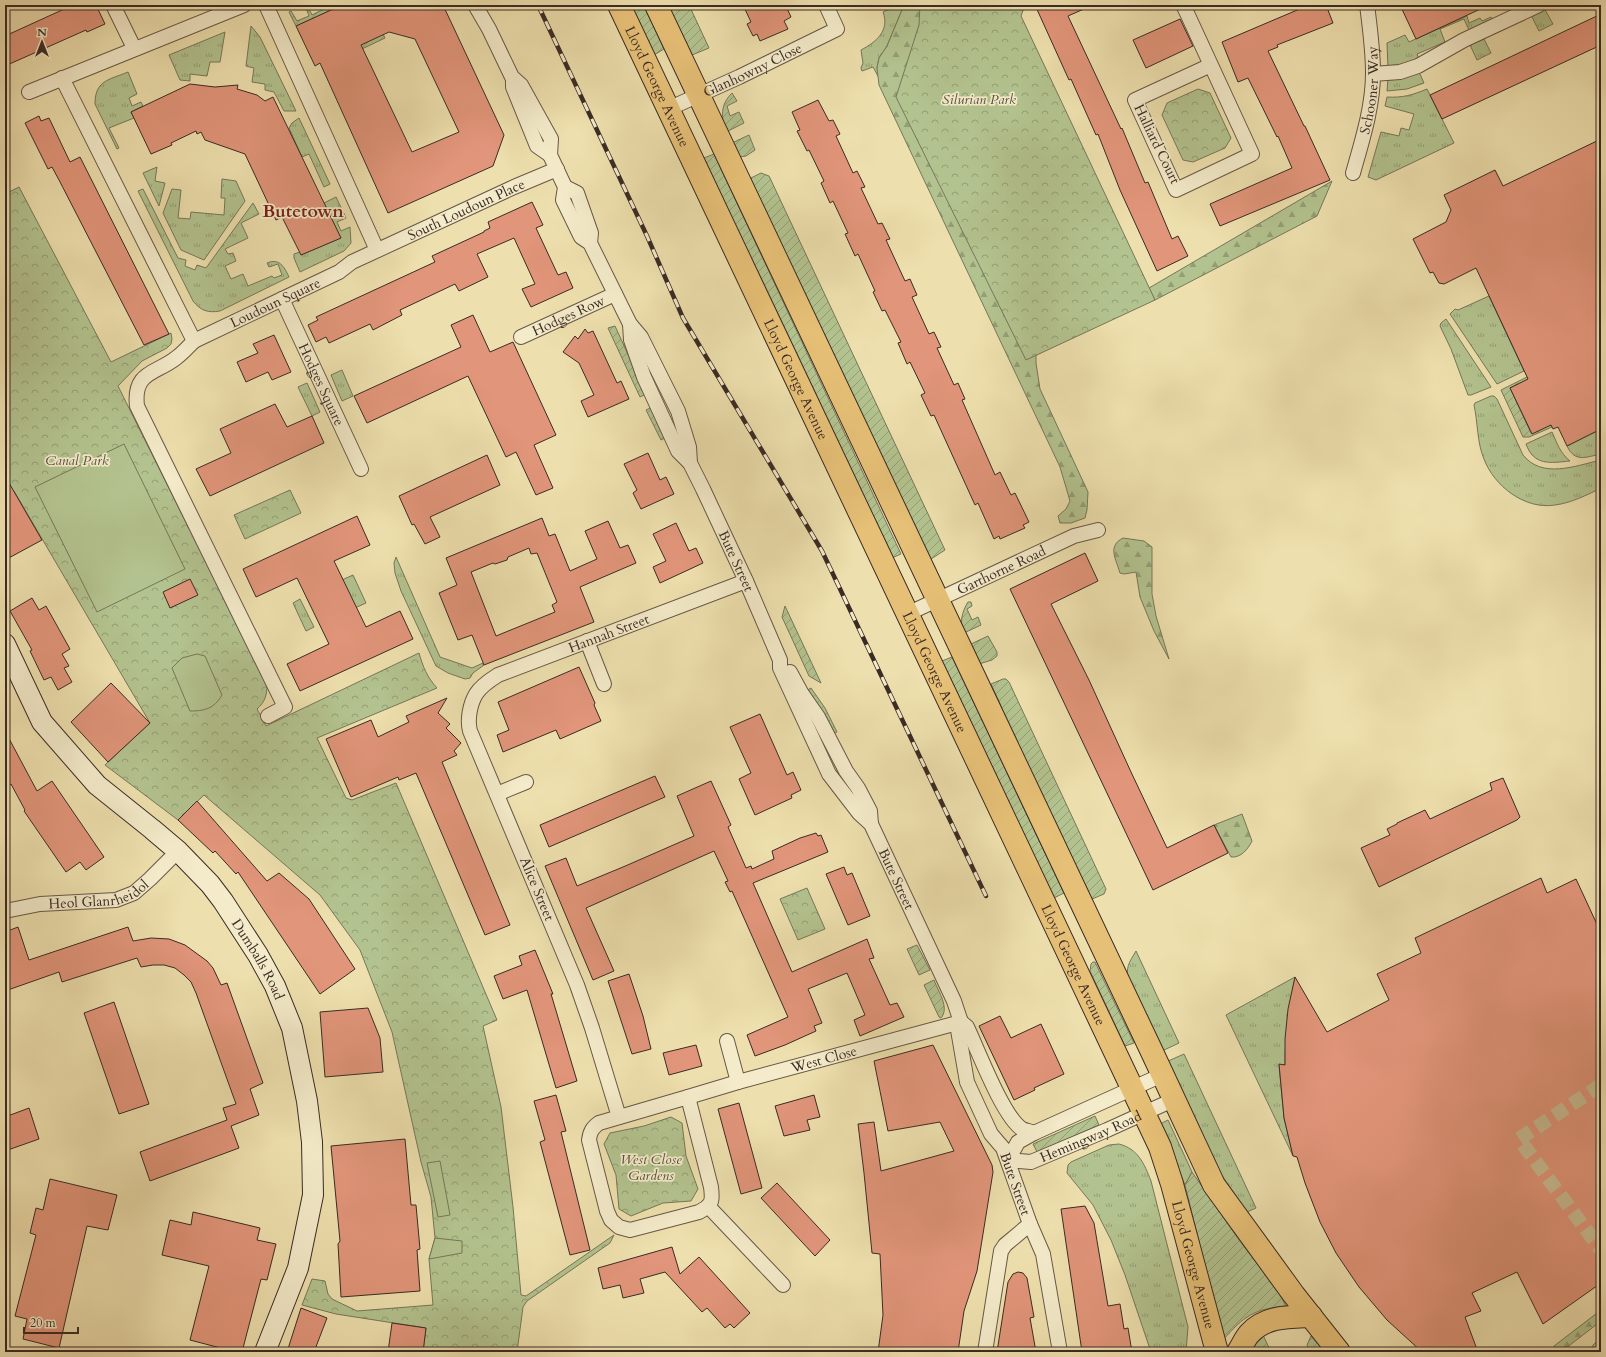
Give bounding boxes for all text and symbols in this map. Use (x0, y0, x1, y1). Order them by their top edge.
north arrow (22, 22, 62, 62)
street label: Lloyd George Avenue (621, 23, 694, 150)
text: N (37, 25, 47, 40)
street label: Glanhowny Close (700, 38, 805, 101)
street label: Schooner Way (1355, 45, 1383, 136)
park label: Silurian Park (942, 90, 1016, 109)
street label: Halliard Court (1129, 101, 1185, 188)
street label: South Loudoun Place (404, 174, 528, 244)
district label: Butetown (262, 199, 344, 224)
street label: Loudoun Square (227, 273, 323, 332)
street label: Hodges Row (529, 290, 608, 340)
street label: Lloyd George Avenue (759, 316, 833, 443)
street label: Hodges Square (294, 340, 349, 429)
park label: Canal Park (45, 451, 109, 470)
street label: Bute Street (714, 527, 759, 595)
street label: Garthorne Road (954, 541, 1049, 599)
street label: Lloyd George Avenue (898, 608, 972, 736)
street label: Hannah Street (566, 609, 652, 657)
street label: Bute Street (874, 845, 919, 913)
street label: Alice Street (515, 854, 559, 924)
street label: Heol Glanrheidol (48, 875, 153, 913)
street label: Lloyd George Avenue (1037, 901, 1110, 1028)
street label: Dumballs Road (227, 915, 289, 1003)
street label: West Close (788, 1041, 859, 1077)
street label: Hemingway Road (1037, 1106, 1145, 1167)
park label: West Close Gardens (620, 1150, 682, 1185)
street label: Bute Street (996, 1150, 1036, 1218)
street label: Lloyd George Avenue (1167, 1198, 1220, 1331)
scale bar (24, 1309, 78, 1335)
text: 20 m (30, 1315, 57, 1331)

